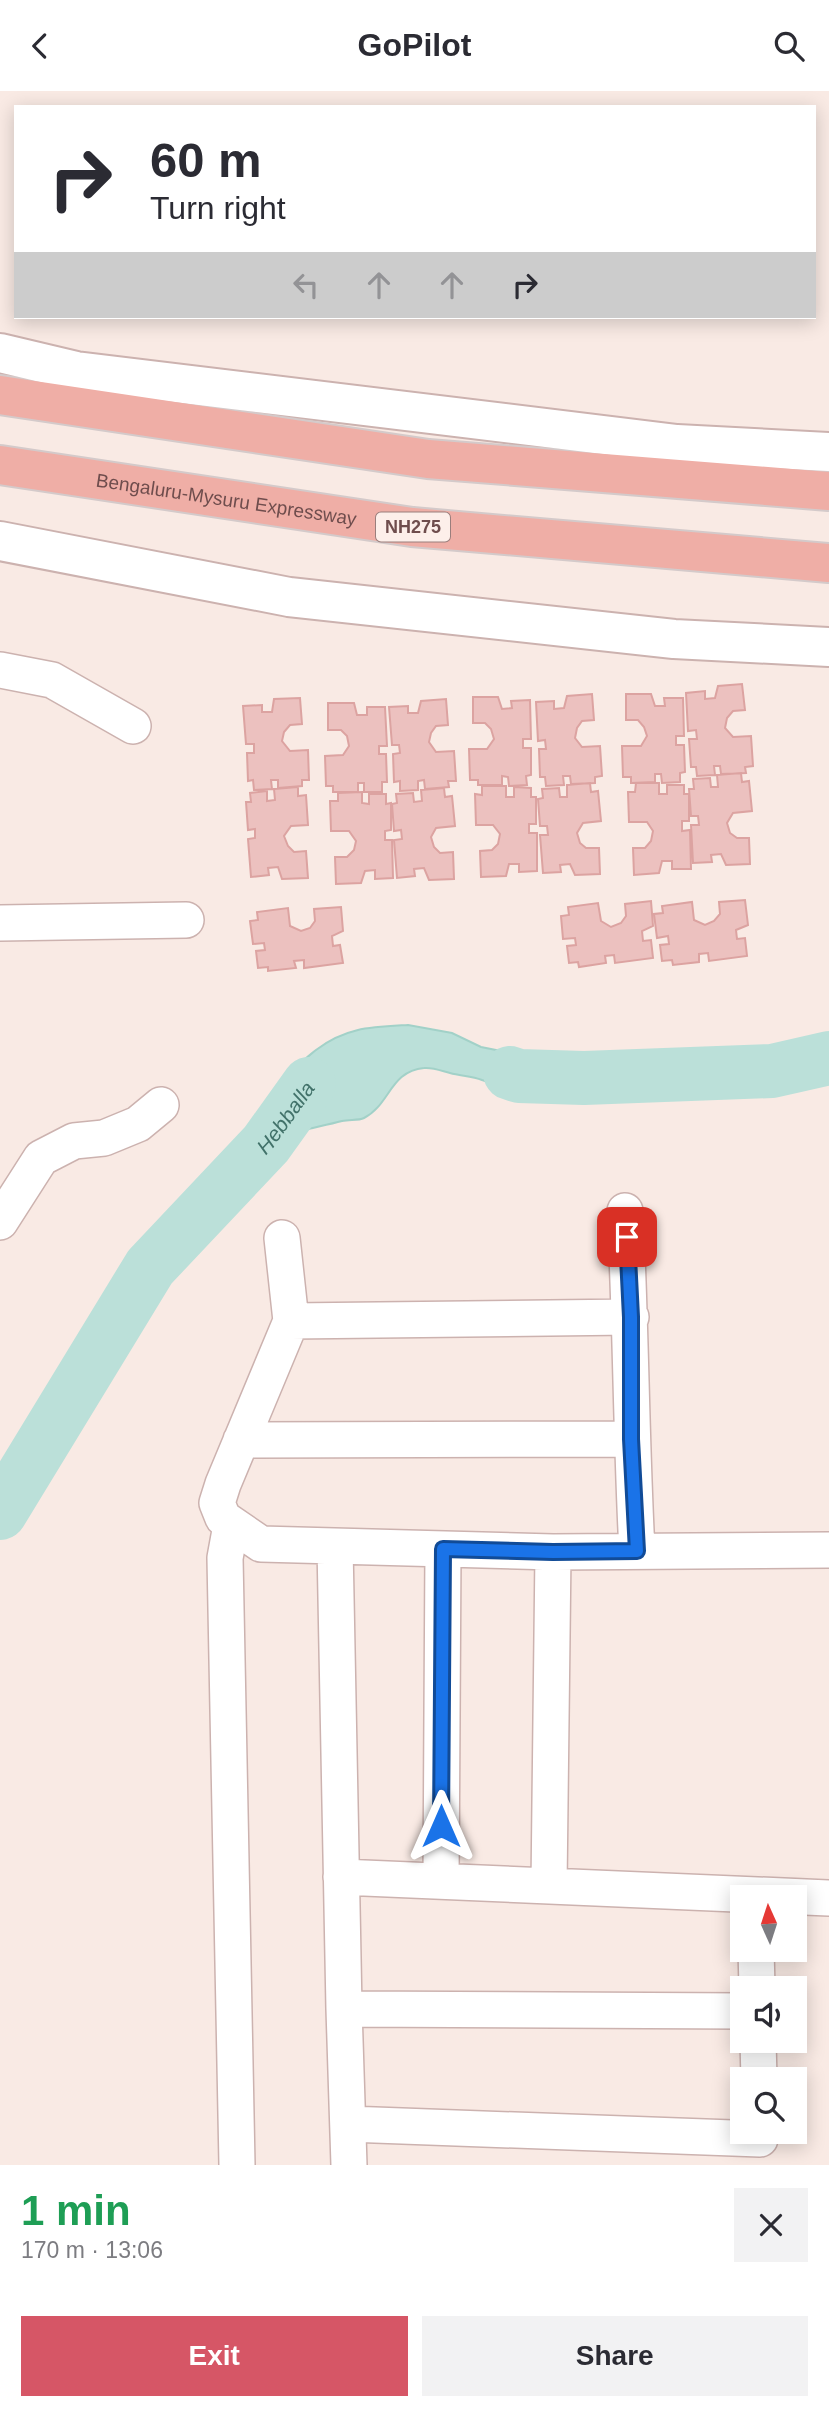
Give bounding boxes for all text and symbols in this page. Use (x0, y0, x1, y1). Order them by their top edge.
icon: back (21, 27, 59, 65)
text: GoPilot (358, 27, 471, 63)
icon: search (770, 27, 808, 65)
icon: right (35, 133, 126, 224)
text: 60 m (150, 133, 262, 187)
text: Turn right (150, 190, 286, 226)
icon: left (287, 266, 325, 304)
icon: ahead (360, 266, 398, 304)
icon: ahead (433, 266, 471, 304)
icon: right (506, 266, 544, 304)
street label: Bengaluru-Mysuru Expressway (95, 469, 359, 529)
road number: NH275 (376, 513, 450, 541)
water label: Hebballa (252, 1077, 319, 1158)
pin (597, 1207, 657, 1267)
icon: arrive (608, 1218, 646, 1256)
position arrow (404, 1789, 478, 1863)
north arrow (730, 1885, 807, 1962)
map controls (730, 1885, 807, 2144)
button: sound (730, 1976, 807, 2053)
button: search (730, 2067, 807, 2144)
text: 1 min (21, 2187, 131, 2234)
button: close (734, 2188, 808, 2262)
text: 170 m · 13:06 (21, 2237, 163, 2263)
button: Exit (21, 2316, 408, 2396)
button: Share (422, 2316, 808, 2396)

